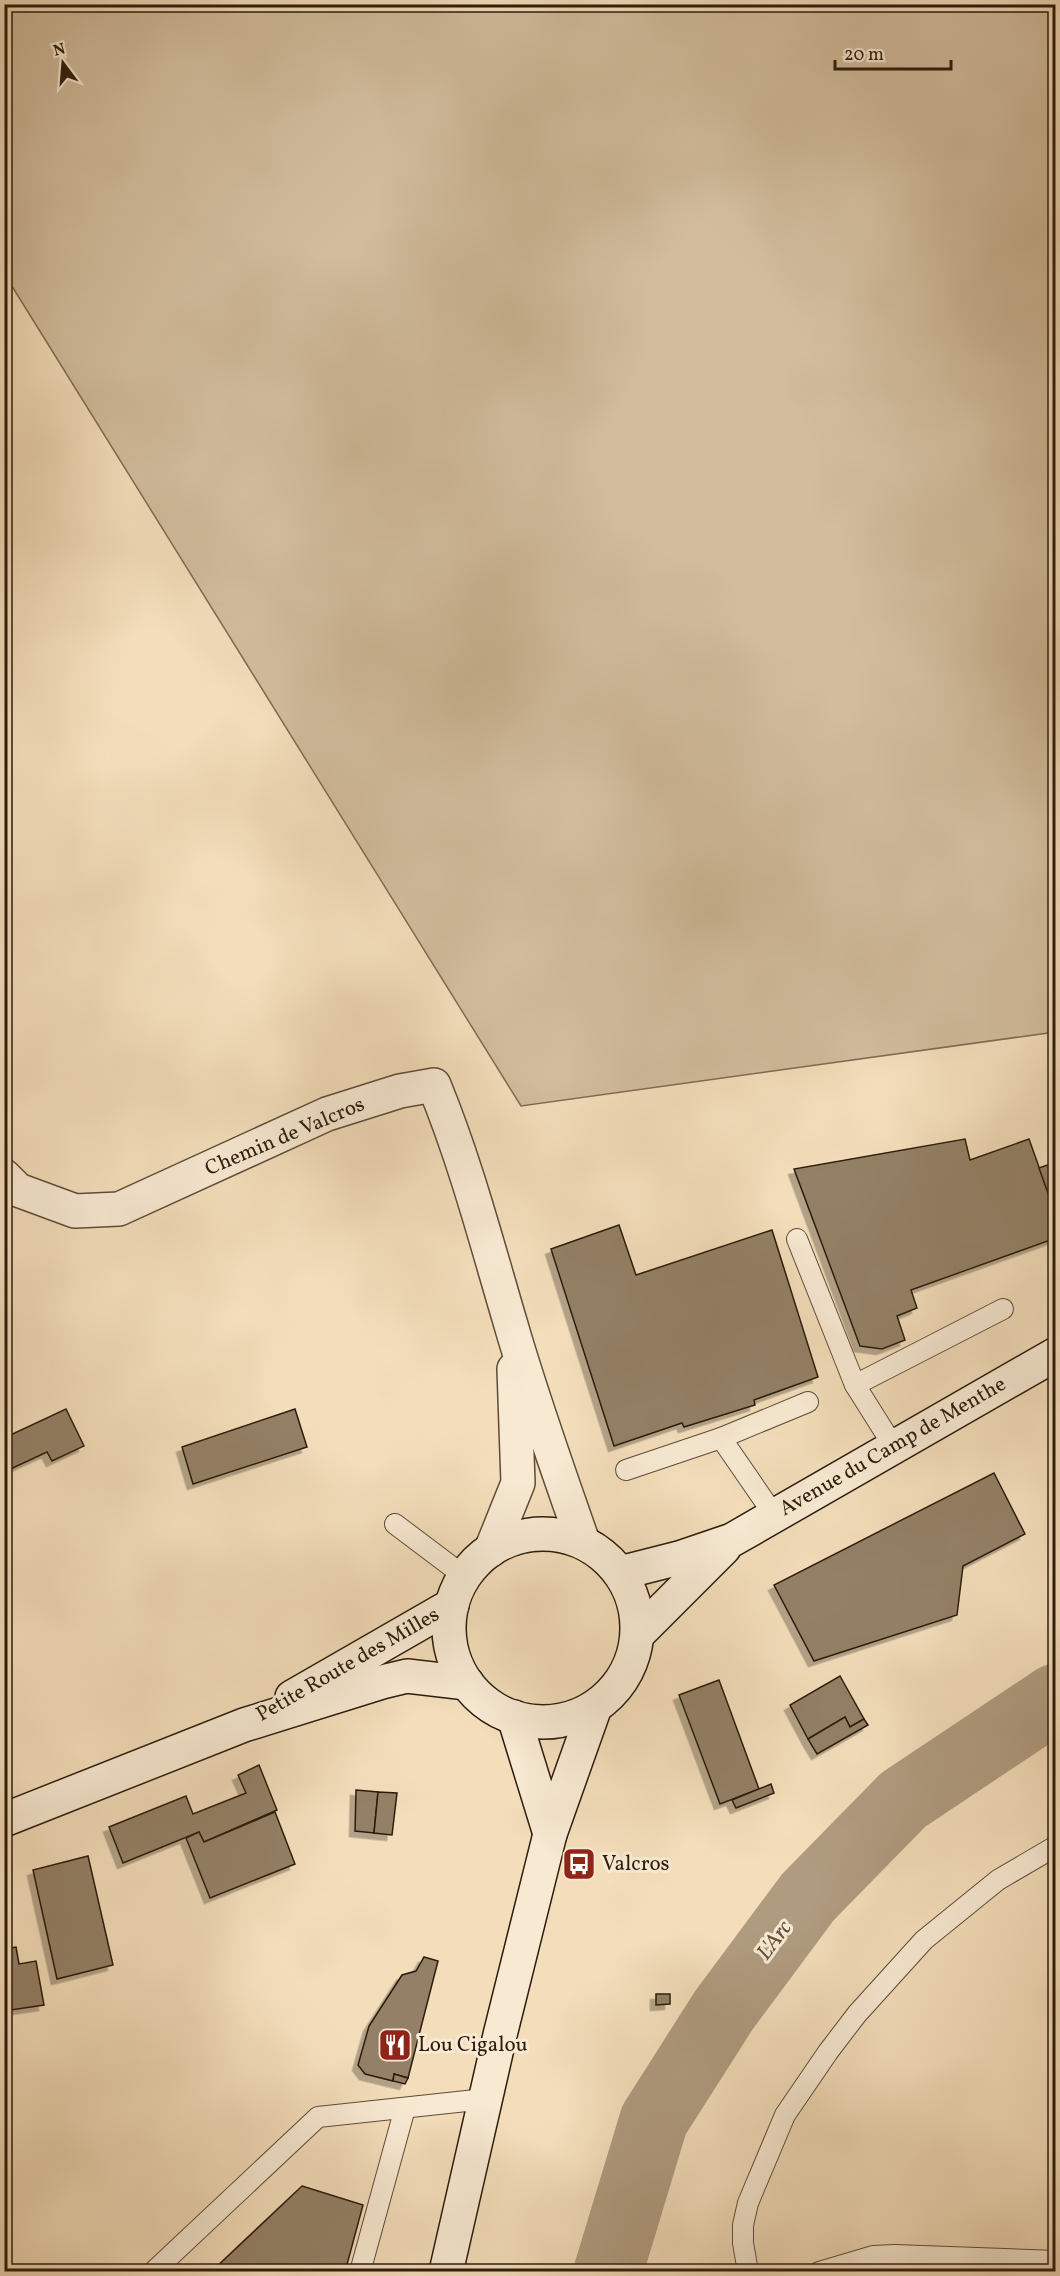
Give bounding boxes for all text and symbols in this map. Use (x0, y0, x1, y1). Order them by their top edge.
north arrow (33, 33, 93, 93)
scale bar (835, 33, 950, 71)
text: N (51, 38, 68, 63)
text: 20 m (844, 43, 884, 68)
street label: Chemin de Valcros (201, 1090, 369, 1184)
street label: Avenue du Camp de Menthe (774, 1370, 1012, 1524)
street label: Petite Route des Milles (251, 1601, 445, 1729)
bus stop icon: Valcros (561, 1846, 597, 1882)
place label: Valcros (602, 1850, 670, 1879)
water label: L'Arc (750, 1915, 800, 1967)
restaurant icon: Lou Cigalou (377, 2027, 413, 2063)
place label: Lou Cigalou (418, 2031, 528, 2060)

